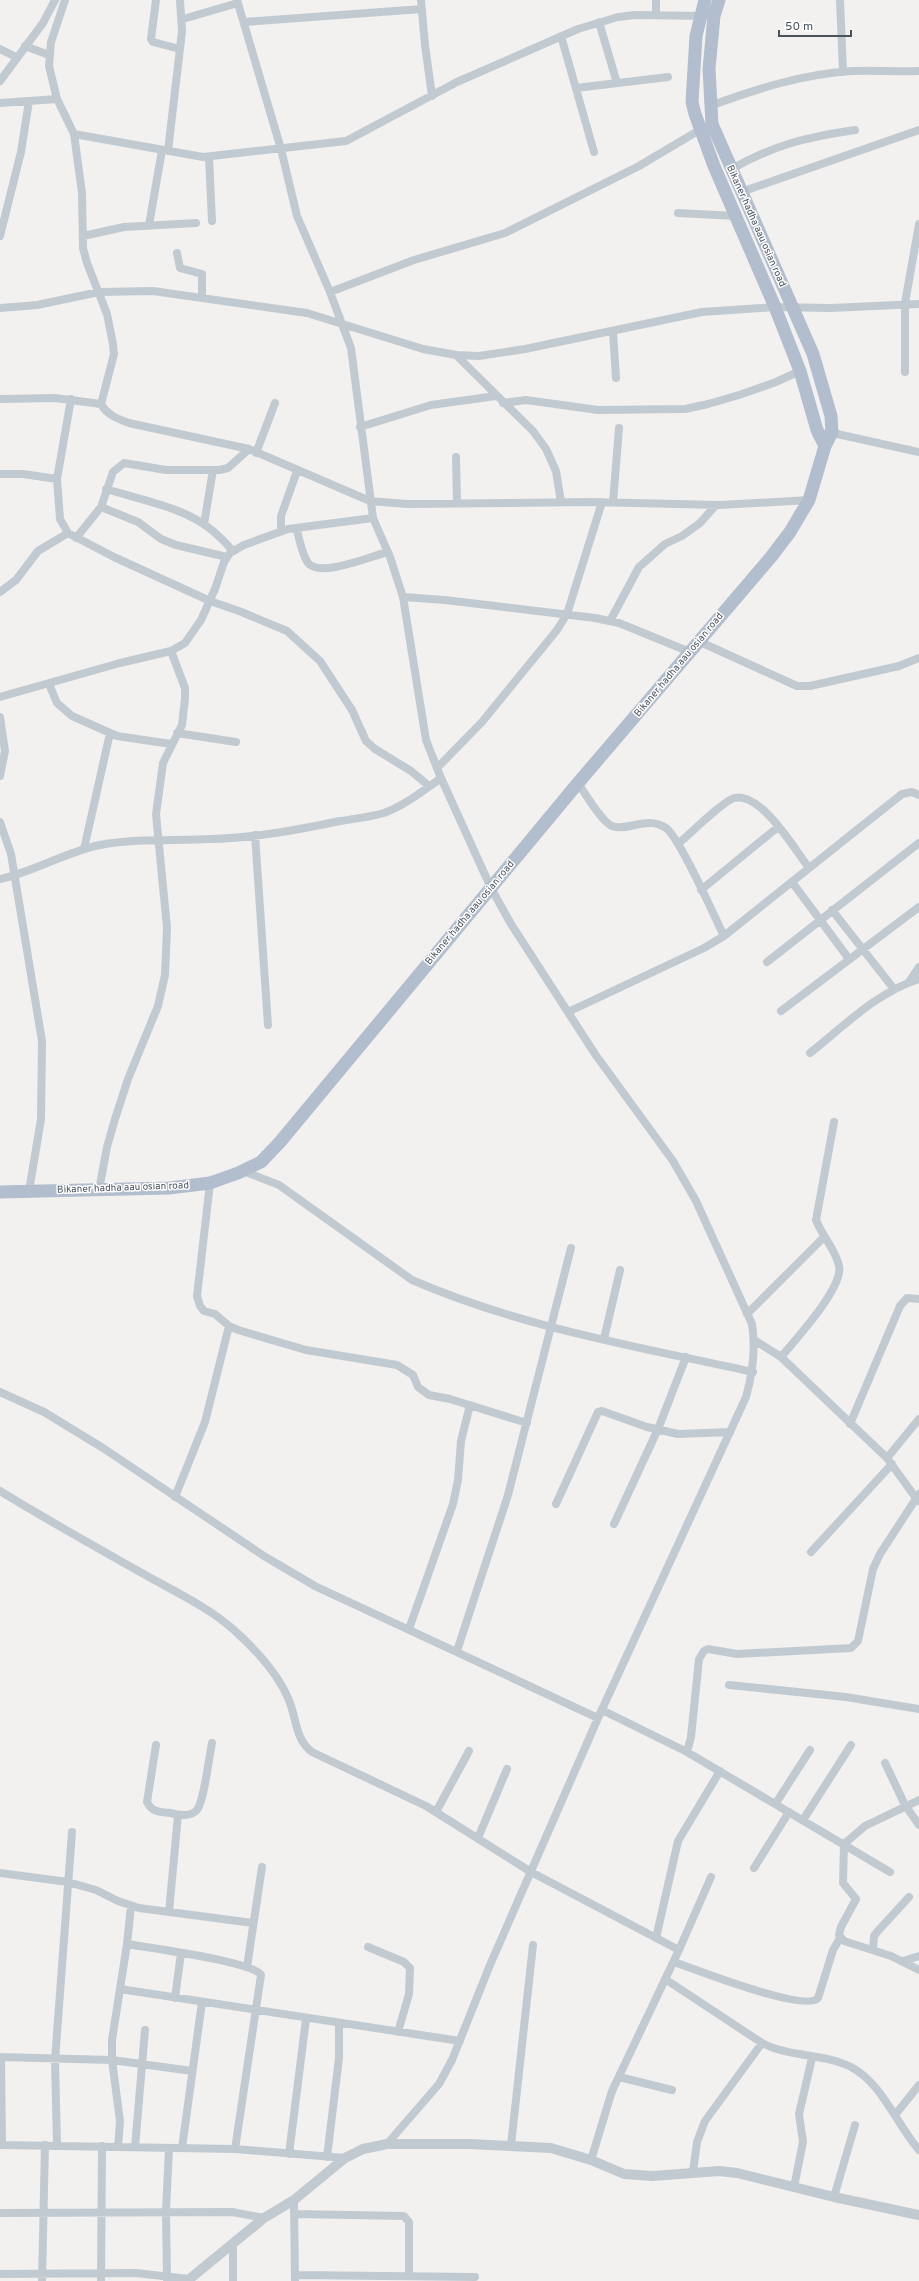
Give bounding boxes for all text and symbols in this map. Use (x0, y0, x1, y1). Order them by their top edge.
scale bar (779, 12, 851, 38)
text: 50 m (785, 19, 813, 35)
street label: Bikaner hadha aau osian road (723, 163, 789, 289)
street label: Bikaner hadha aau osian road (632, 610, 726, 720)
street label: Bikaner hadha aau osian road (423, 858, 517, 968)
street label: Bikaner hadha aau osian road (57, 1179, 189, 1197)

